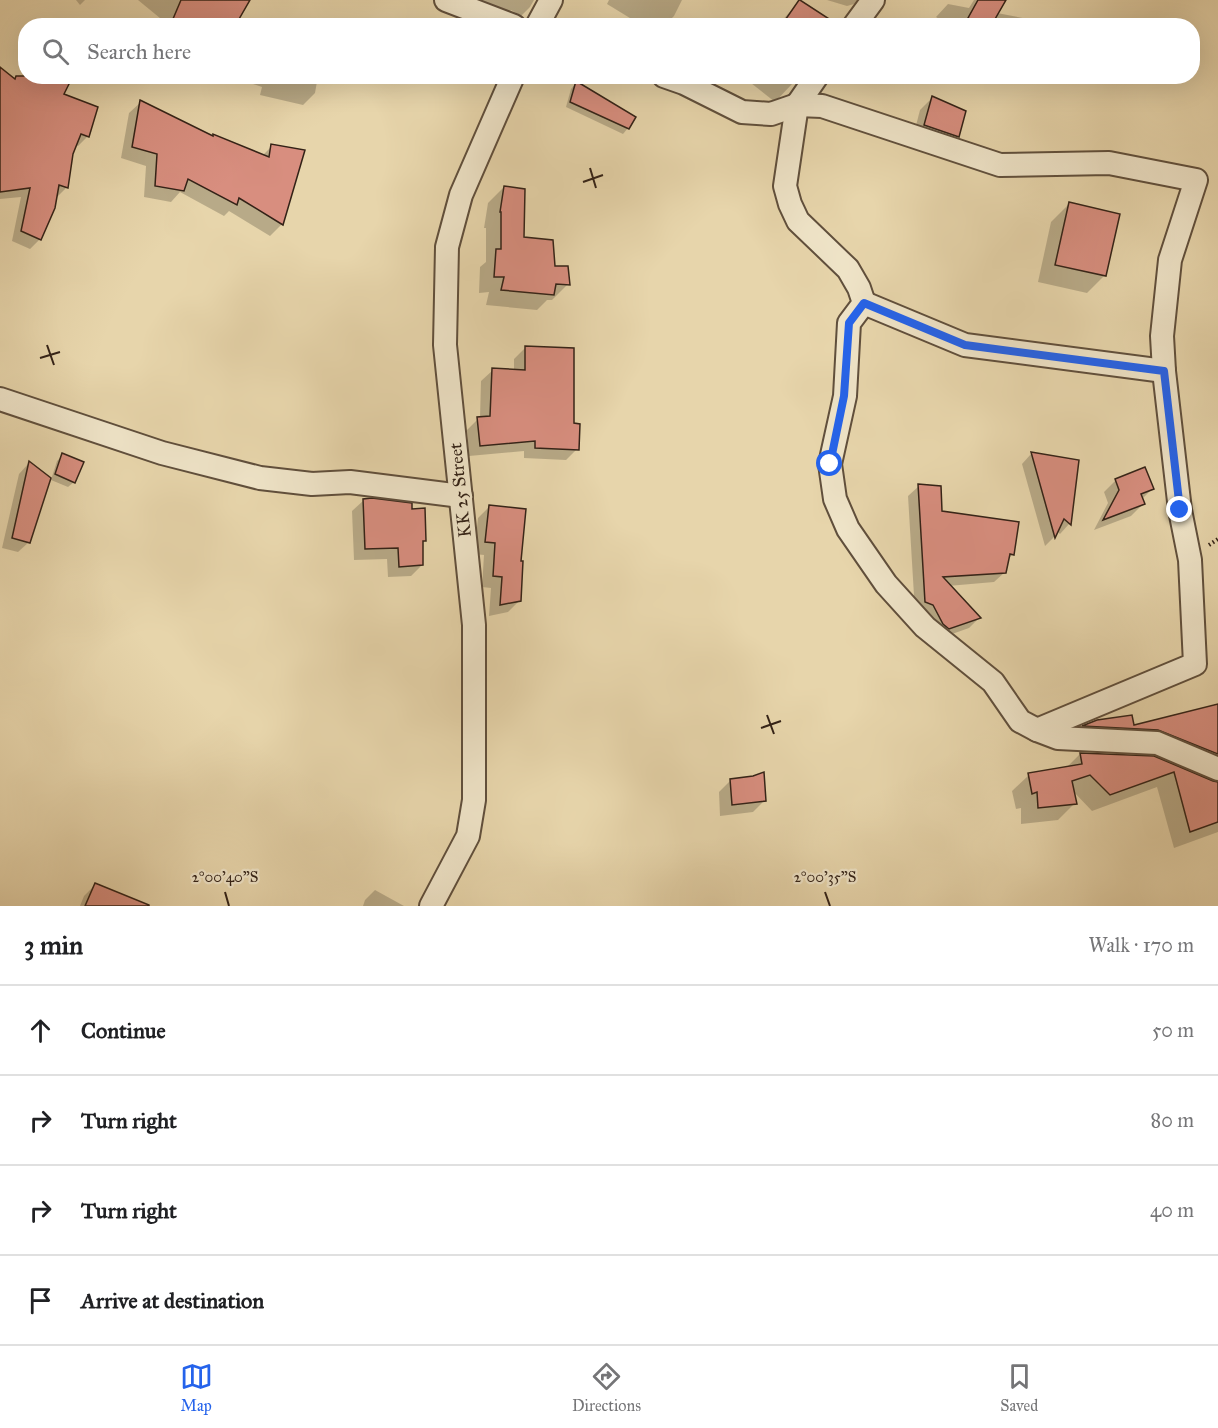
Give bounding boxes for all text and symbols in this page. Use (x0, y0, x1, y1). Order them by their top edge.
search box (18, 18, 1200, 84)
icon: search (39, 35, 72, 68)
text: Search here (87, 38, 191, 65)
street label: KK 25 Street (444, 441, 476, 538)
route start (816, 450, 842, 476)
route end (1166, 496, 1192, 522)
text: 2°00'40"S (192, 868, 258, 886)
text: 2°00'35"S (794, 868, 856, 886)
text: 3 min (24, 929, 83, 961)
text: Walk · 170 m (1089, 933, 1194, 957)
icon: ahead (24, 1014, 57, 1047)
text: Continue (81, 1017, 166, 1044)
text: 50 m (1152, 1018, 1194, 1042)
icon: right (24, 1104, 57, 1137)
text: Turn right (81, 1107, 177, 1134)
text: 80 m (1151, 1108, 1194, 1132)
icon: right (24, 1194, 57, 1227)
text: Turn right (81, 1197, 177, 1224)
text: 40 m (1150, 1198, 1194, 1222)
icon: arrive (24, 1284, 57, 1317)
text: Arrive at destination (81, 1287, 264, 1314)
tab: Map (180, 1360, 213, 1415)
tab: Directions (572, 1360, 641, 1415)
tab: Saved (1000, 1360, 1038, 1415)

